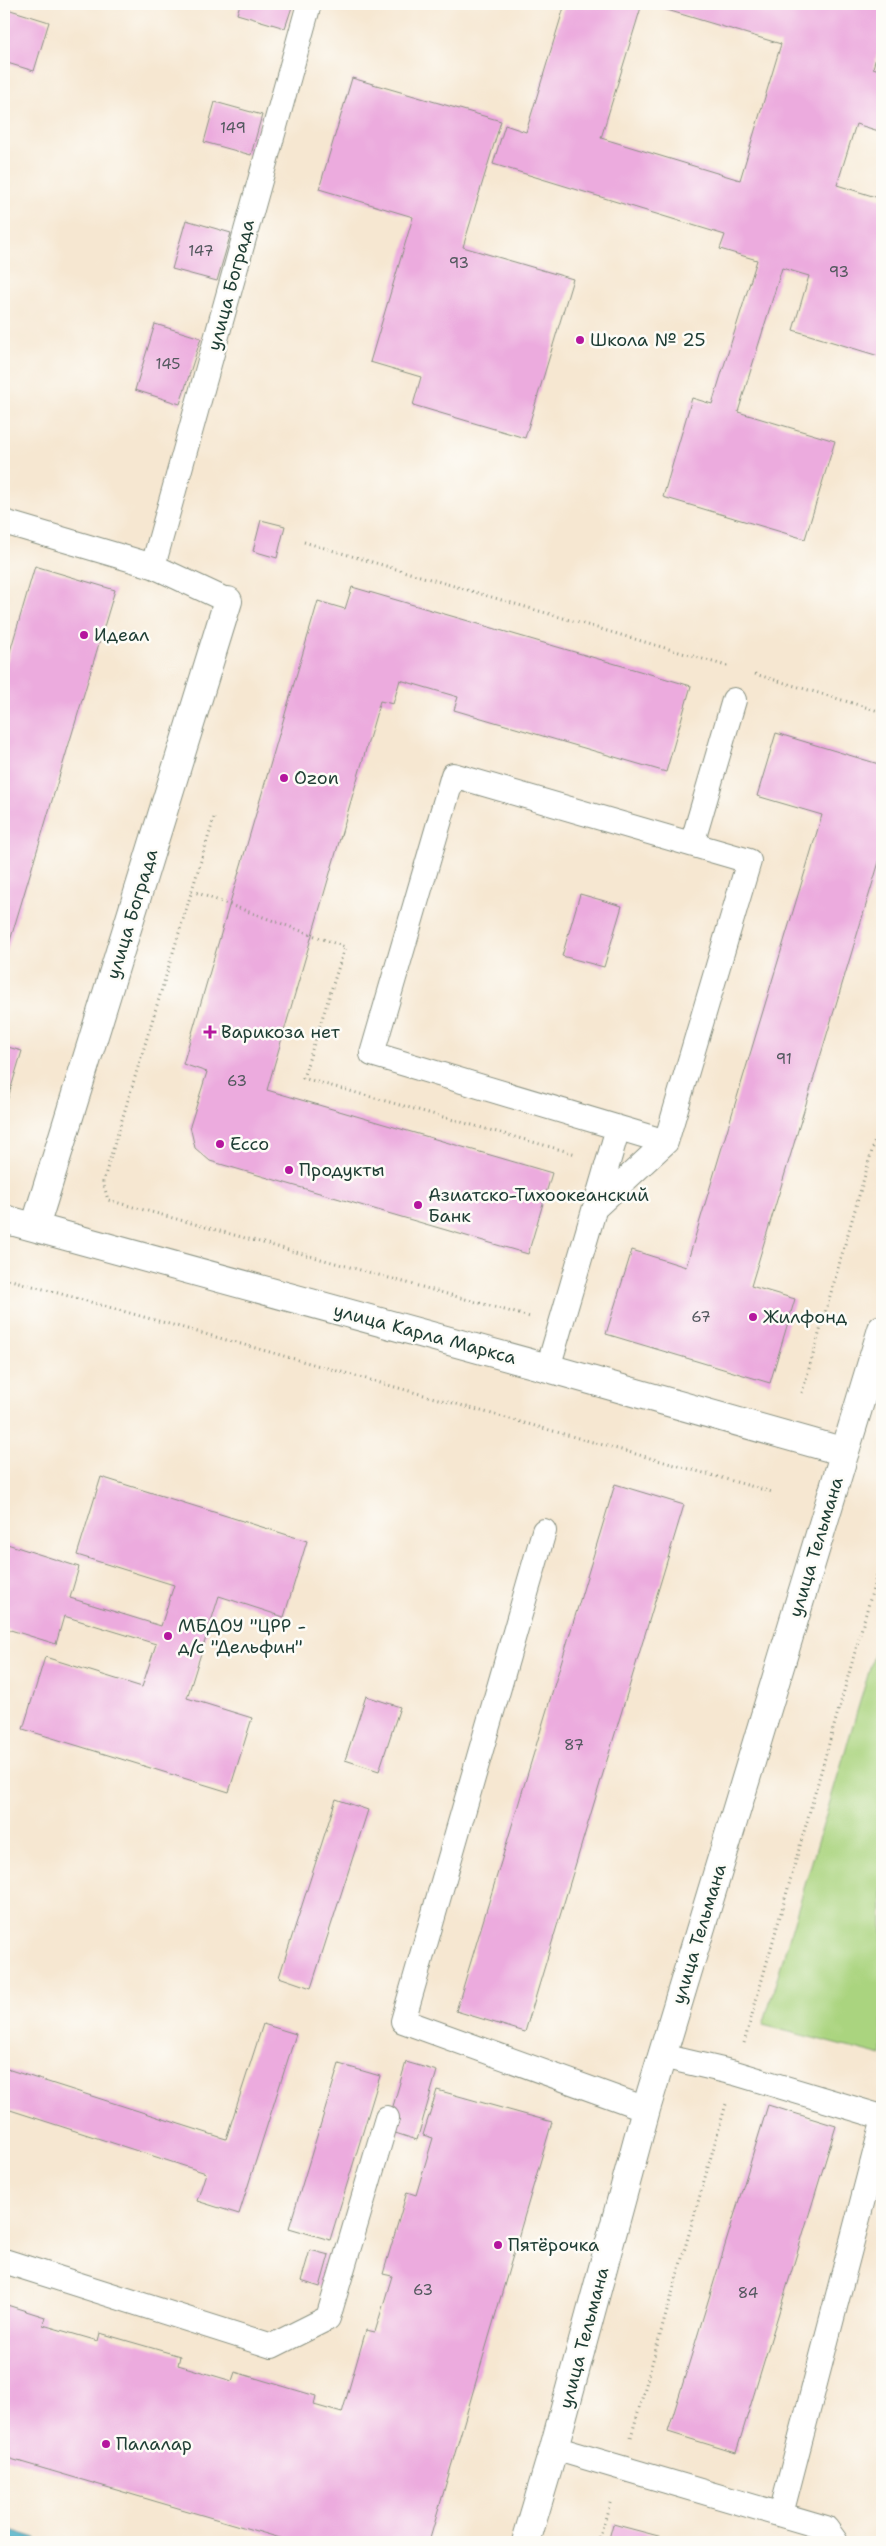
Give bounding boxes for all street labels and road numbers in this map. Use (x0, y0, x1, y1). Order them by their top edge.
street label: улица Бограда (202, 217, 260, 353)
street label: улица Бограда (101, 846, 163, 982)
street label: улица Карла Маркса (331, 1298, 519, 1370)
street label: улица Тельмана (783, 1474, 849, 1620)
street label: улица Тельмана (666, 1861, 732, 2007)
street label: улица Тельмана (554, 2265, 614, 2411)

